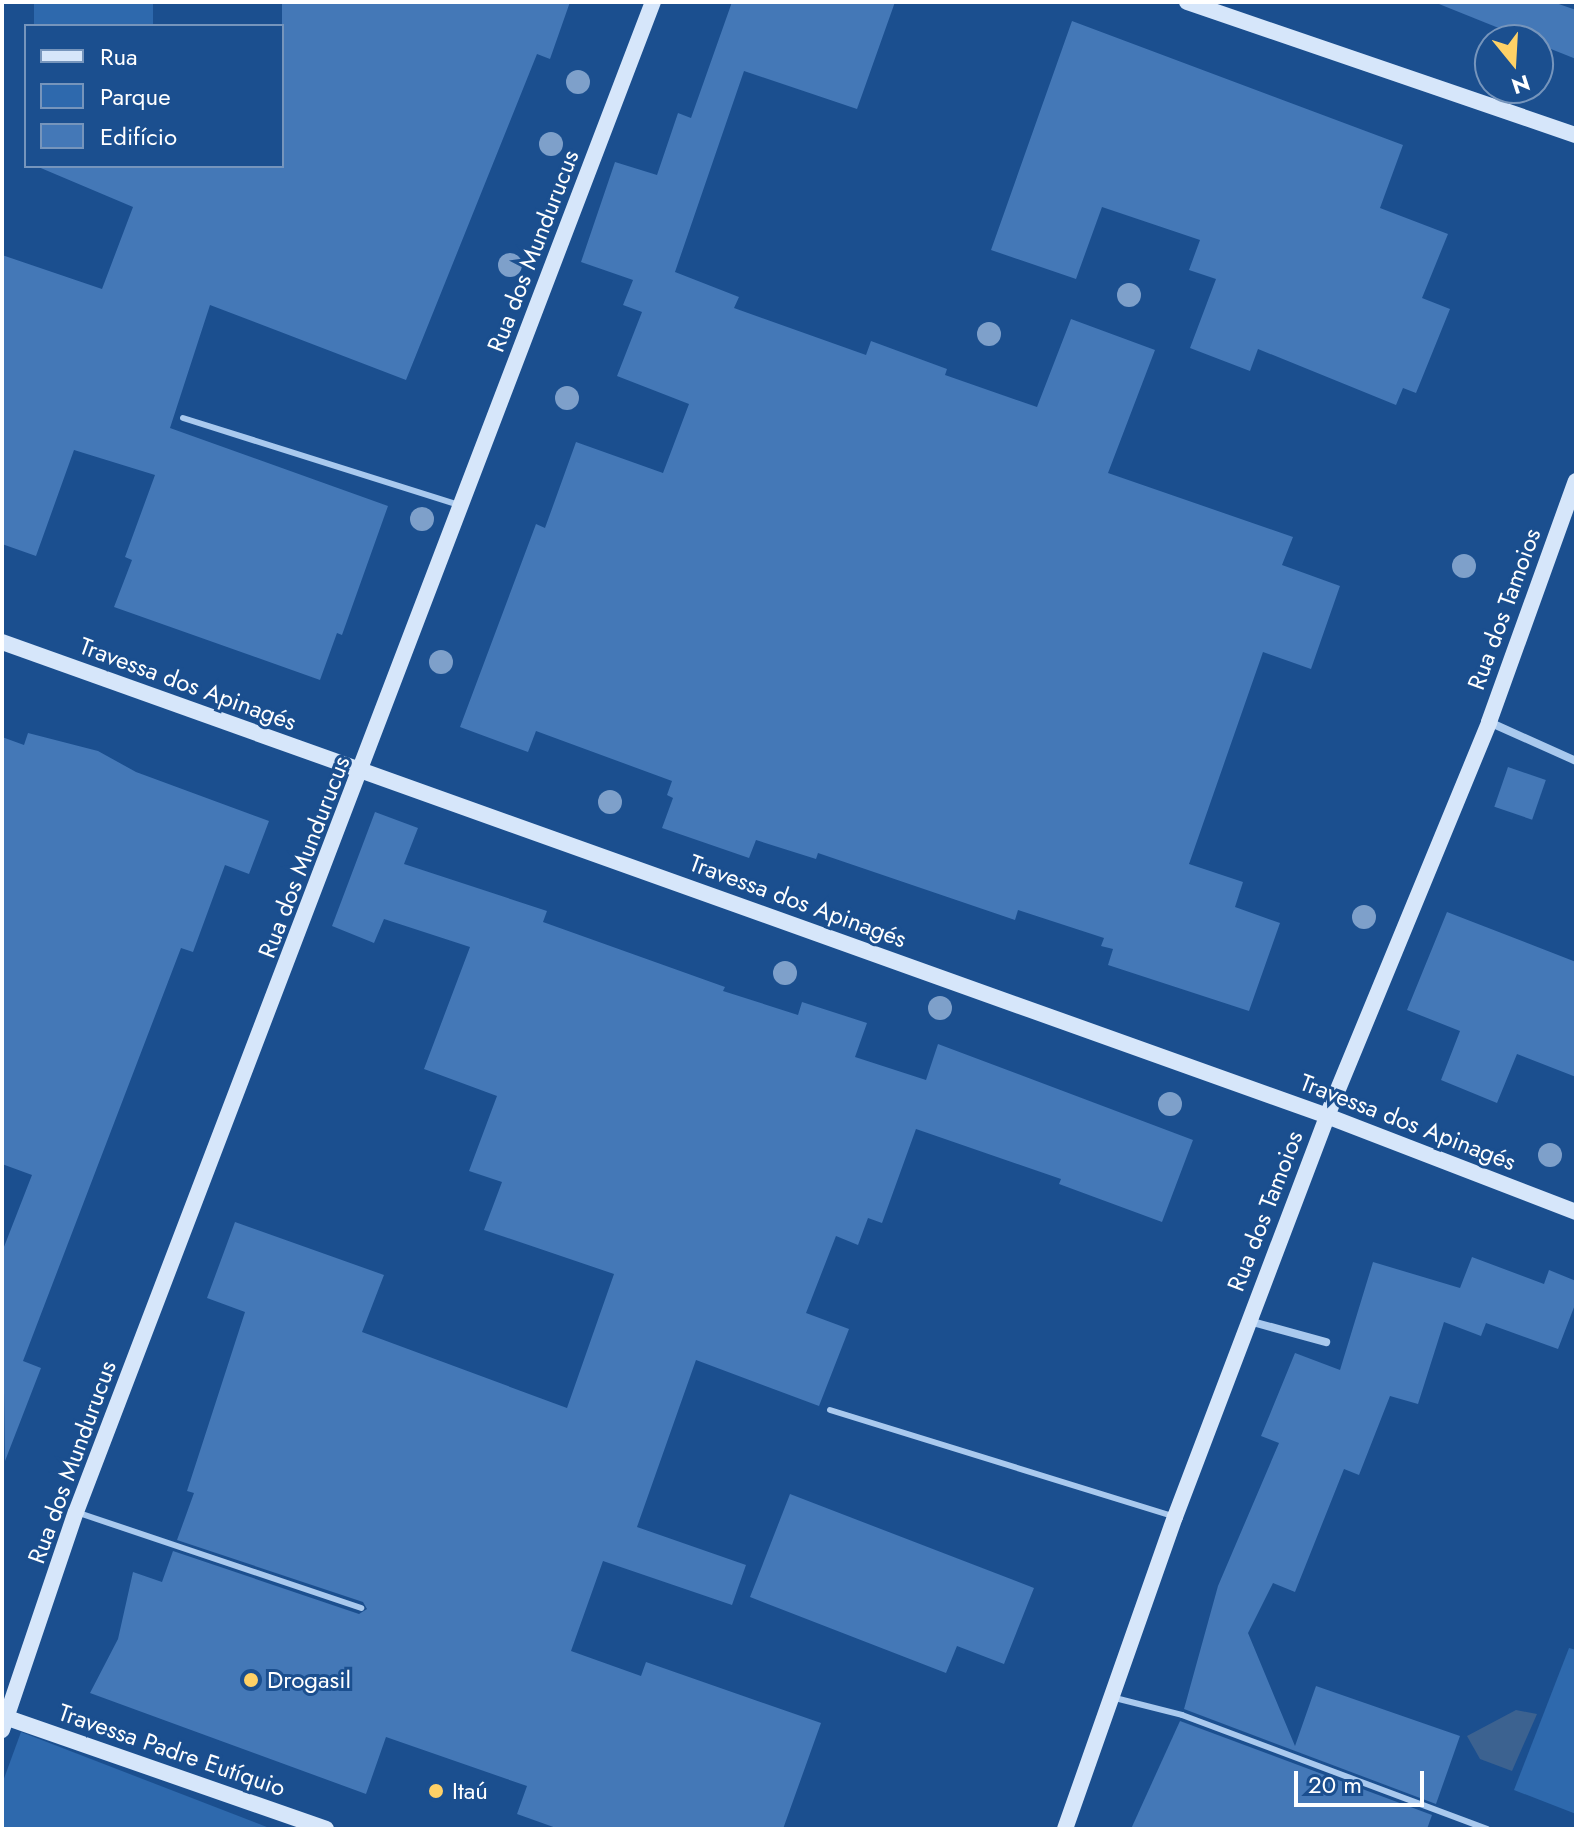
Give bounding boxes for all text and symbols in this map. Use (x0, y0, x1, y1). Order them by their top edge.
legend (24, 24, 284, 168)
north arrow (1474, 24, 1554, 104)
text: Rua (100, 39, 138, 74)
text: N (1508, 67, 1534, 103)
text: Parque (100, 79, 171, 114)
text: Edifício (100, 119, 177, 154)
street label: Rua dos Mundurucus (481, 146, 585, 356)
street label: Rua dos Tamoios (1461, 524, 1547, 694)
street label: Travessa dos Apinagés (76, 631, 300, 737)
street label: Rua dos Mundurucus (252, 752, 356, 962)
street label: Travessa dos Apinagés (686, 848, 910, 954)
street label: Travessa dos Apinagés (1296, 1068, 1520, 1176)
street label: Rua dos Tamoios (1221, 1127, 1309, 1295)
street label: Rua dos Mundurucus (22, 1357, 122, 1567)
place label: Drogasil (267, 1666, 351, 1694)
marker: Drogasil (242, 1671, 260, 1689)
street label: Travessa Padre Eutíquio (55, 1698, 289, 1802)
scale bar (1298, 1755, 1428, 1805)
text: 20 m (1308, 1767, 1362, 1802)
place label: Itaú (452, 1777, 488, 1805)
marker: Itaú (427, 1782, 445, 1800)

